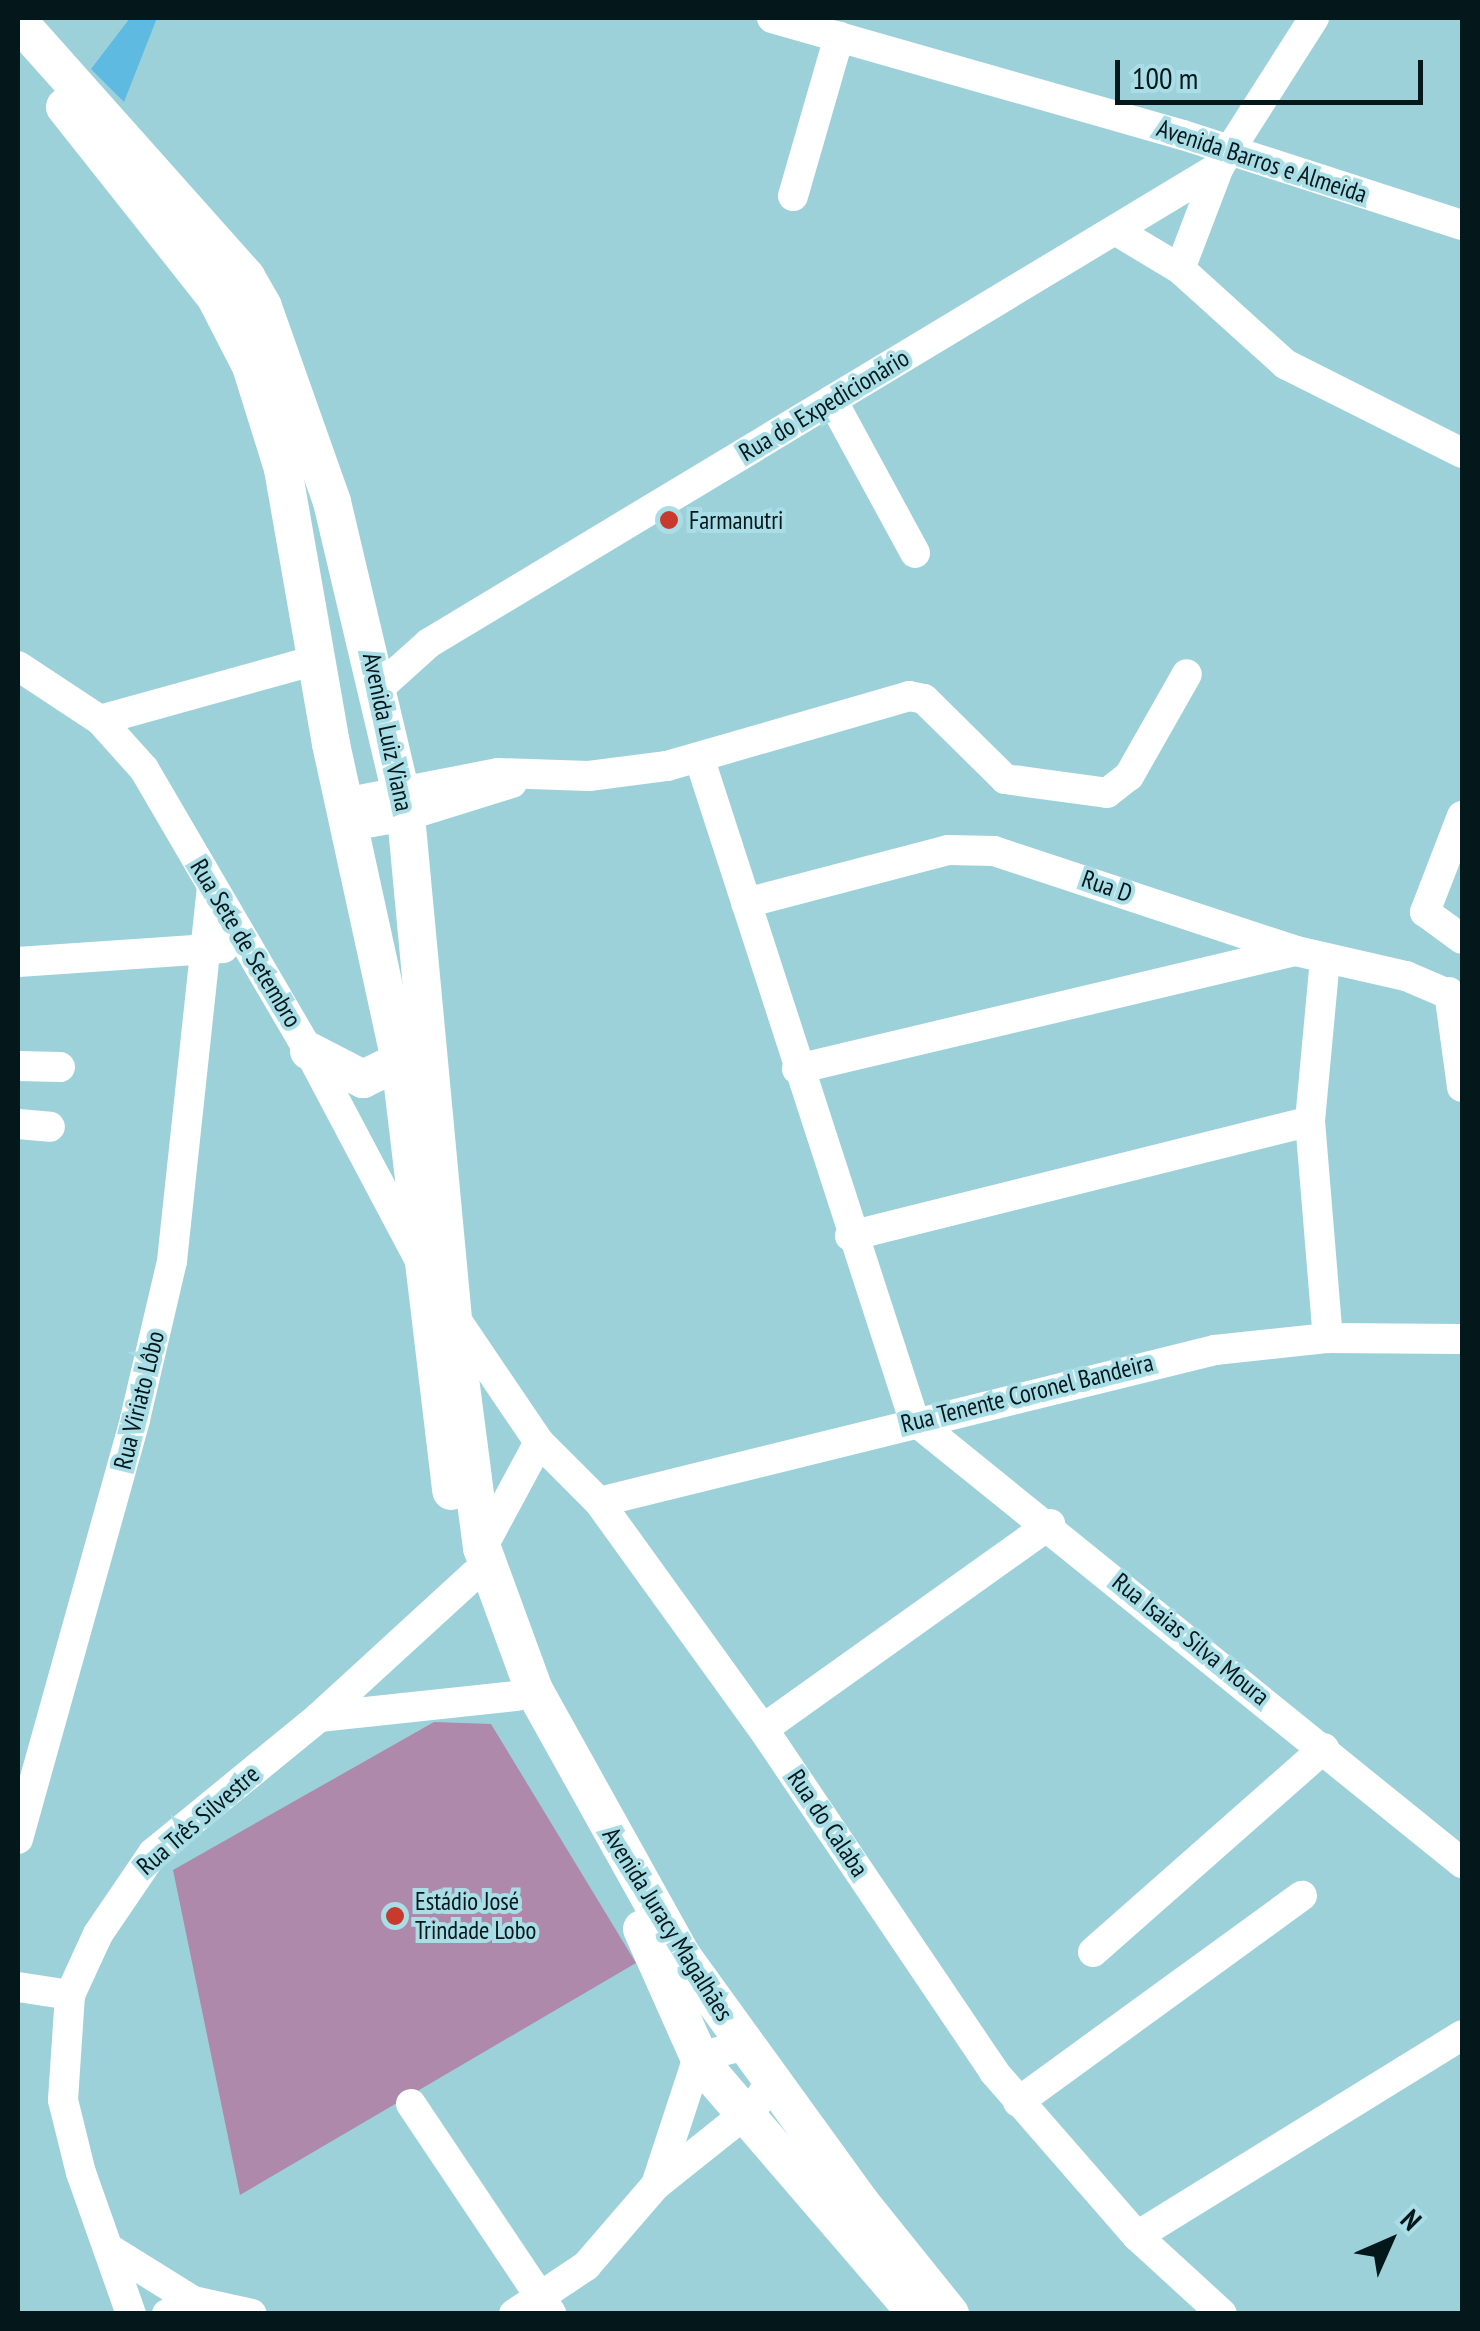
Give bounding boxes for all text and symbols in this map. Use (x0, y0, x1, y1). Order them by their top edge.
scale bar (1120, 40, 1428, 102)
text: 100 m (1132, 58, 1198, 97)
street label: Avenida Barros e Almeida (1153, 113, 1371, 209)
street label: Rua do Expedicionário (734, 343, 914, 467)
place label: Farmanutri (689, 505, 783, 535)
marker: Farmanutri (658, 509, 680, 531)
street label: Avenida Luiz Viana (356, 650, 420, 814)
street label: Rua Sete de Setembro (184, 854, 308, 1032)
street label: Rua D (1078, 863, 1136, 909)
street label: Rua Viriato Lôbo (107, 1328, 171, 1472)
street label: Rua Tenente Coronel Bandeira (897, 1347, 1157, 1439)
street label: Rua Isaias Silva Moura (1107, 1567, 1275, 1711)
street label: Rua Três Silvestre (131, 1759, 265, 1881)
street label: Rua do Calaba (781, 1764, 875, 1882)
street label: Avenida Juracy Magalhães (596, 1821, 740, 2027)
place label: Estádio José Trindade Lobo (415, 1887, 536, 1946)
marker: Estádio José Trindade Lobo (384, 1905, 406, 1927)
north arrow (1340, 2191, 1440, 2291)
text: N (1393, 2201, 1430, 2238)

